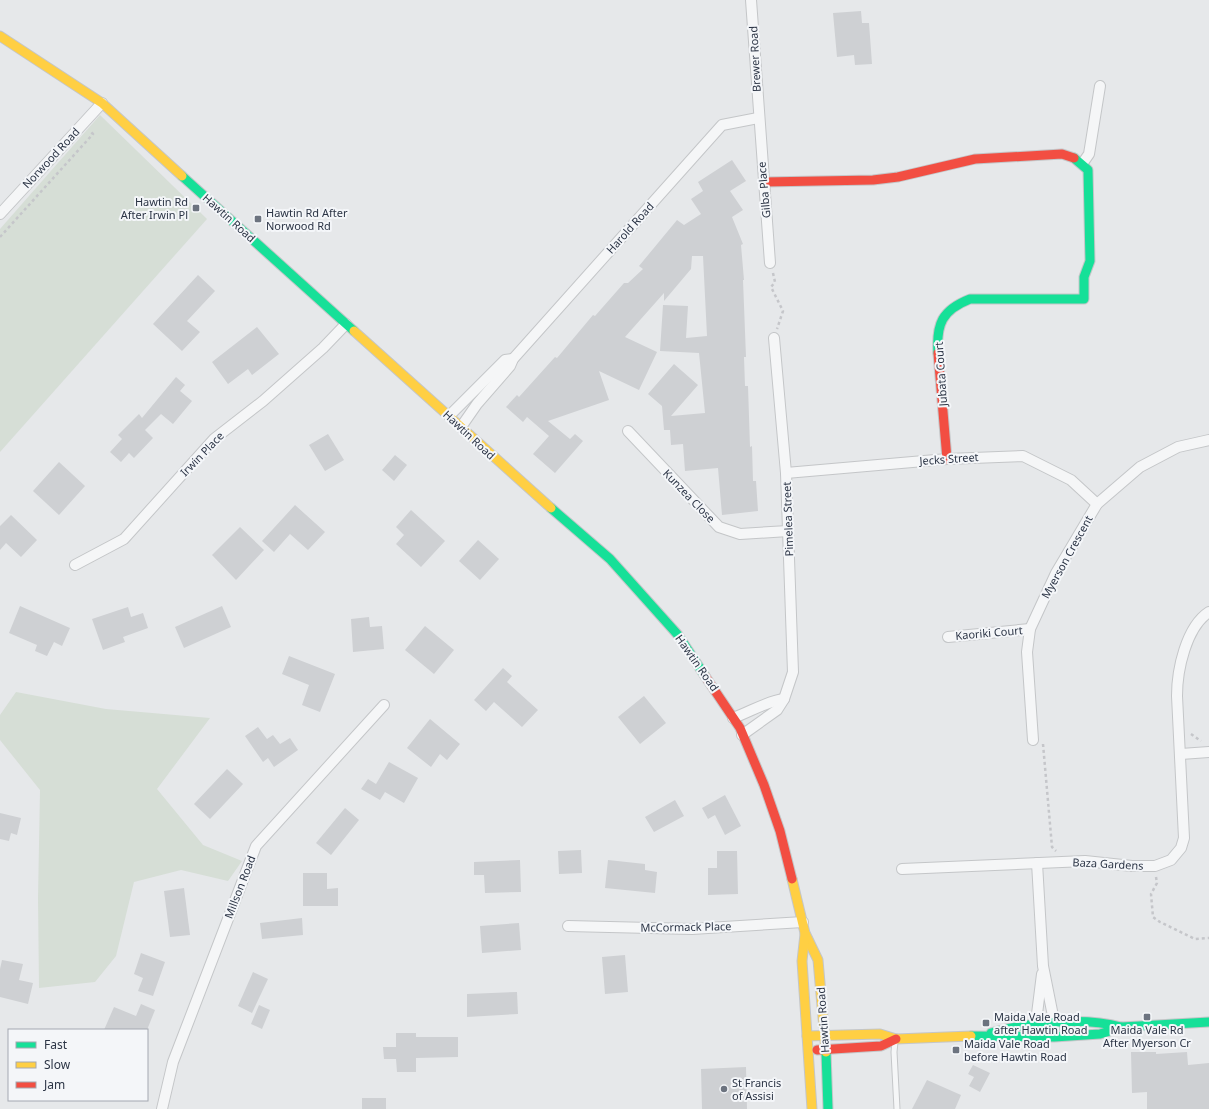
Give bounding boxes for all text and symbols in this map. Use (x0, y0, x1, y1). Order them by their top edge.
street label: Brewer Road (745, 26, 764, 92)
street label: Norwood Road (19, 124, 83, 191)
street label: Gilba Place (754, 161, 773, 219)
street label: Hawtin Road (200, 190, 259, 245)
place label: Hawtin Rd After Irwin Pl (121, 194, 188, 222)
street label: Harold Road (603, 199, 657, 257)
marker: Hawtin Rd After Irwin Pl (191, 203, 201, 213)
place label: Hawtin Rd After Norwood Rd (266, 205, 348, 233)
marker: Hawtin Rd After Norwood Rd (253, 214, 263, 224)
street label: Jubata Court (931, 341, 950, 408)
street label: Hawtin Road (440, 407, 499, 463)
street label: Irwin Place (177, 428, 227, 479)
street label: Jecks Street (918, 449, 979, 468)
street label: Kunzea Close (660, 466, 719, 526)
street label: Pimelea Street (779, 481, 796, 557)
street label: Myerson Crescent (1037, 512, 1096, 601)
street label: Kaoriki Court (955, 622, 1023, 643)
street label: Hawtin Road (672, 631, 722, 694)
street label: Millson Road (221, 853, 258, 921)
street label: Baza Gardens (1072, 854, 1144, 873)
street label: McCormack Place (640, 918, 732, 935)
street label: Hawtin Road (813, 987, 832, 1053)
place label: Maida Vale Road after Hawtin Road (994, 1009, 1087, 1037)
marker: Maida Vale Rd After Myerson Cr (1142, 1012, 1152, 1022)
marker: Maida Vale Road after Hawtin Road (981, 1018, 991, 1028)
place label: Maida Vale Rd After Myerson Cr (1103, 1022, 1191, 1050)
legend (8, 1029, 148, 1101)
text: Fast (44, 1036, 68, 1053)
place label: Maida Vale Road before Hawtin Road (964, 1036, 1067, 1064)
marker: Maida Vale Road before Hawtin Road (951, 1045, 961, 1055)
text: Slow (44, 1056, 71, 1073)
place label: St Francis of Assisi (732, 1075, 781, 1103)
text: Jam (43, 1076, 65, 1093)
marker: St Francis of Assisi (719, 1084, 729, 1094)

